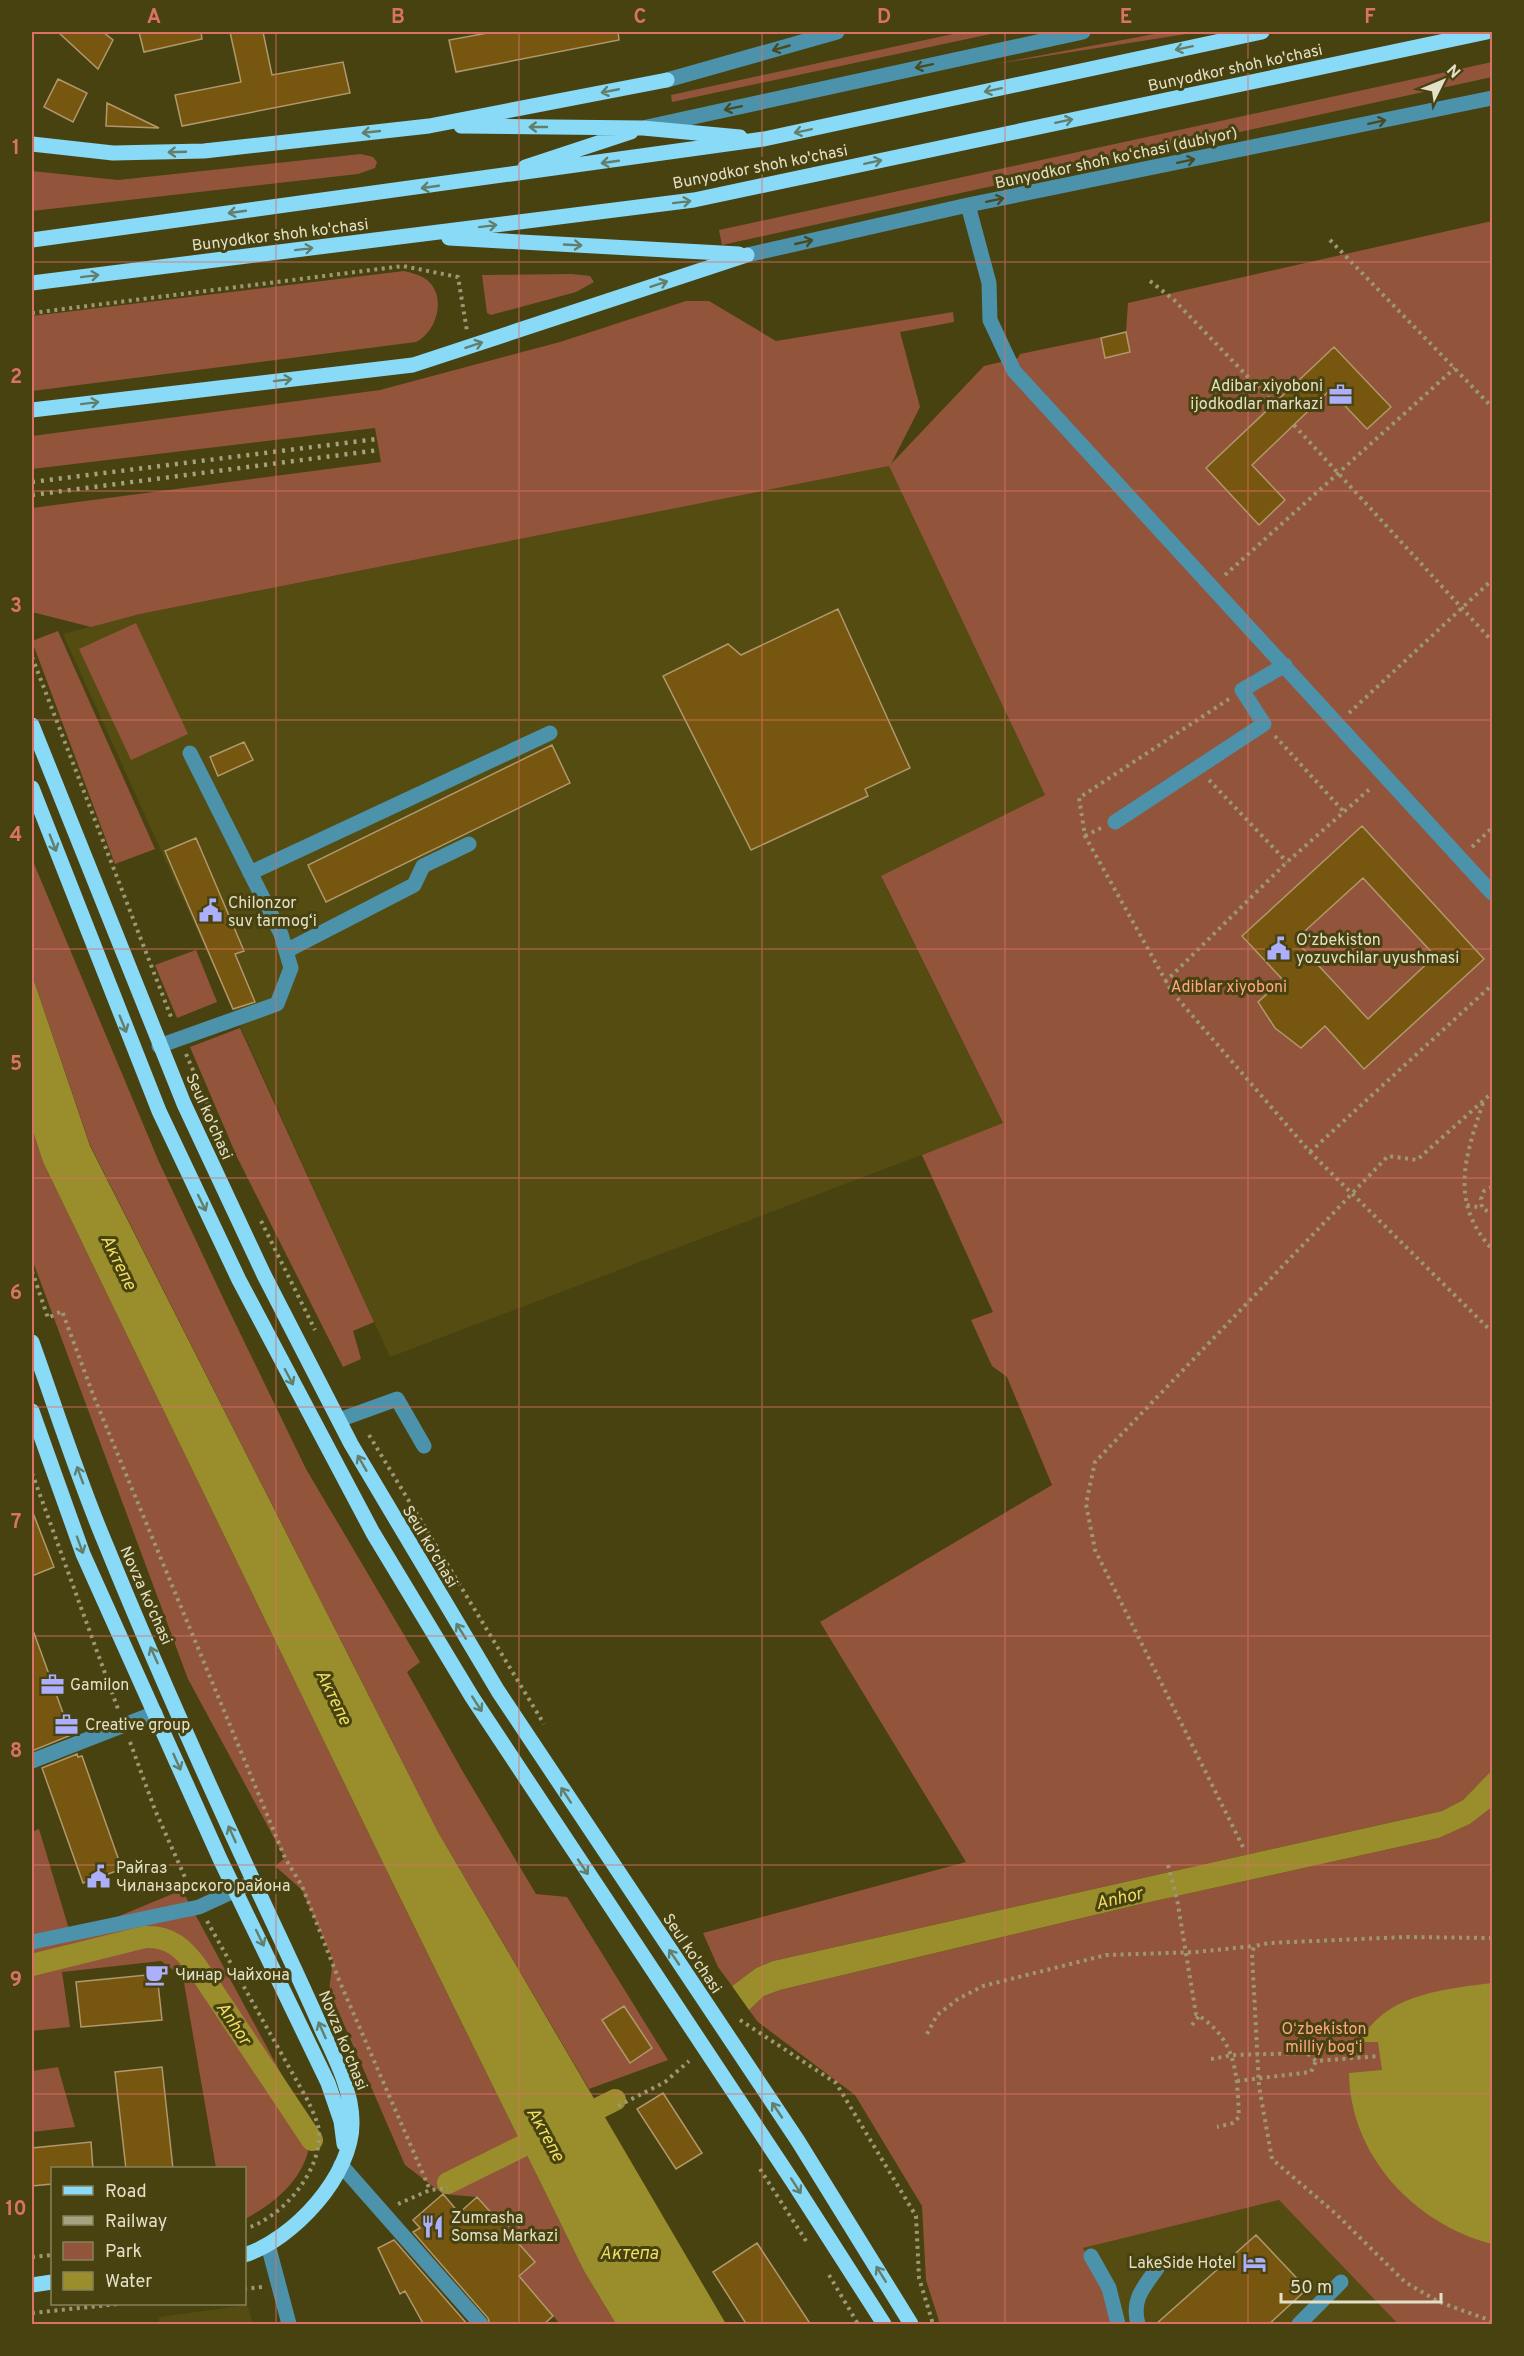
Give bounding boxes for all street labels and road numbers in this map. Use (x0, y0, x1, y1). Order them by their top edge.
street label: Bunyodkor shoh ko'chasi (1146, 41, 1324, 97)
street label: Bunyodkor shoh koʻchasi (dublyor) (993, 123, 1239, 194)
street label: Bunyodkor shoh ko'chasi (671, 141, 850, 195)
street label: Bunyodkor shoh ko'chasi (191, 215, 370, 257)
street label: Seul ko'chasi (180, 1071, 236, 1163)
street label: Seul ko'chasi (397, 1502, 462, 1592)
street label: Novza ko'chasi (114, 1543, 176, 1648)
street label: Seul ko'chasi (657, 1910, 725, 1998)
street label: Novza ko'chasi (313, 1988, 371, 2094)

